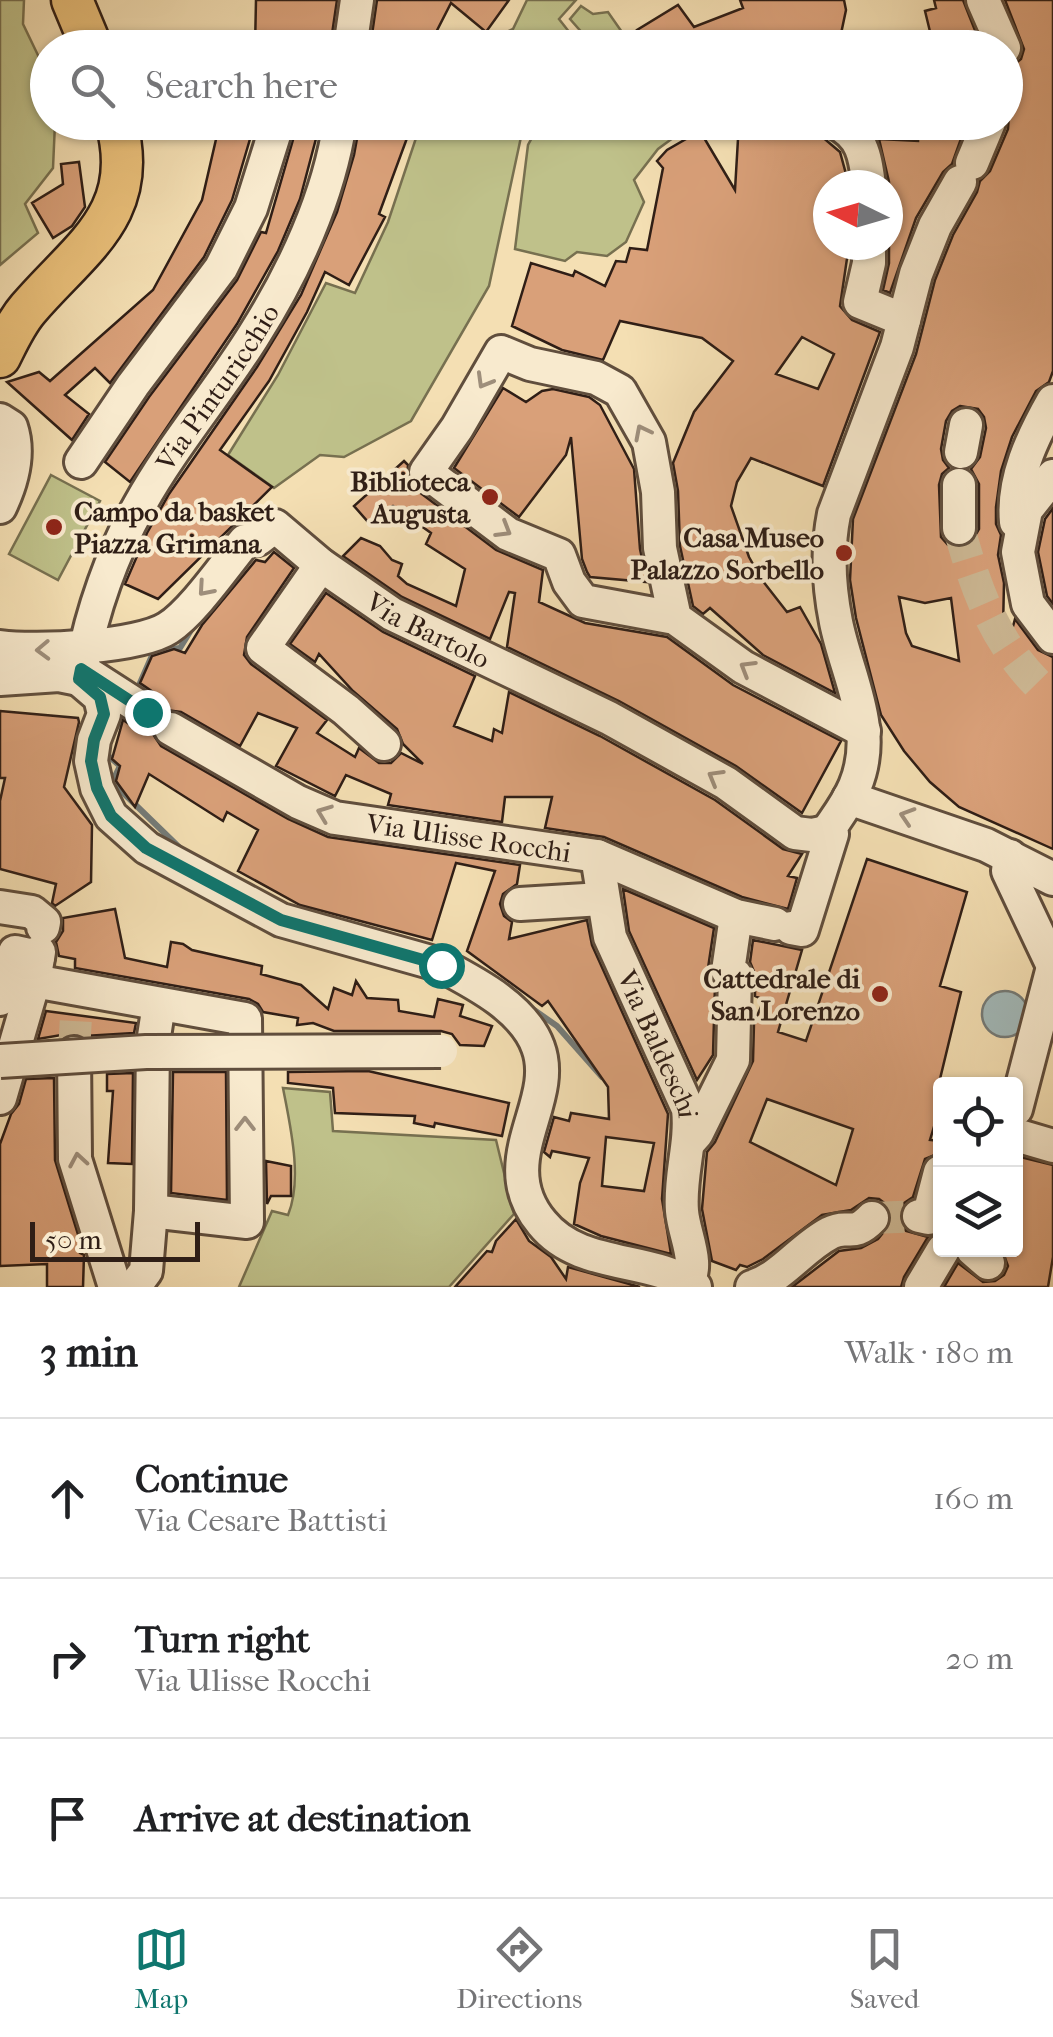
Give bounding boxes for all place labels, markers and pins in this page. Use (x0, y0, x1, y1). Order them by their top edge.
place label: Biblioteca Augusta (350, 465, 471, 530)
marker: Biblioteca Augusta (479, 486, 501, 508)
place label: Campo da basket Piazza Grimana (74, 495, 275, 560)
marker: Campo da basket Piazza Grimana (43, 516, 65, 538)
place label: Casa Museo Palazzo Sorbello (631, 521, 824, 586)
marker: Casa Museo Palazzo Sorbello (833, 542, 855, 564)
place label: Cattedrale di San Lorenzo (703, 962, 861, 1027)
marker: Cattedrale di San Lorenzo (869, 983, 891, 1005)

